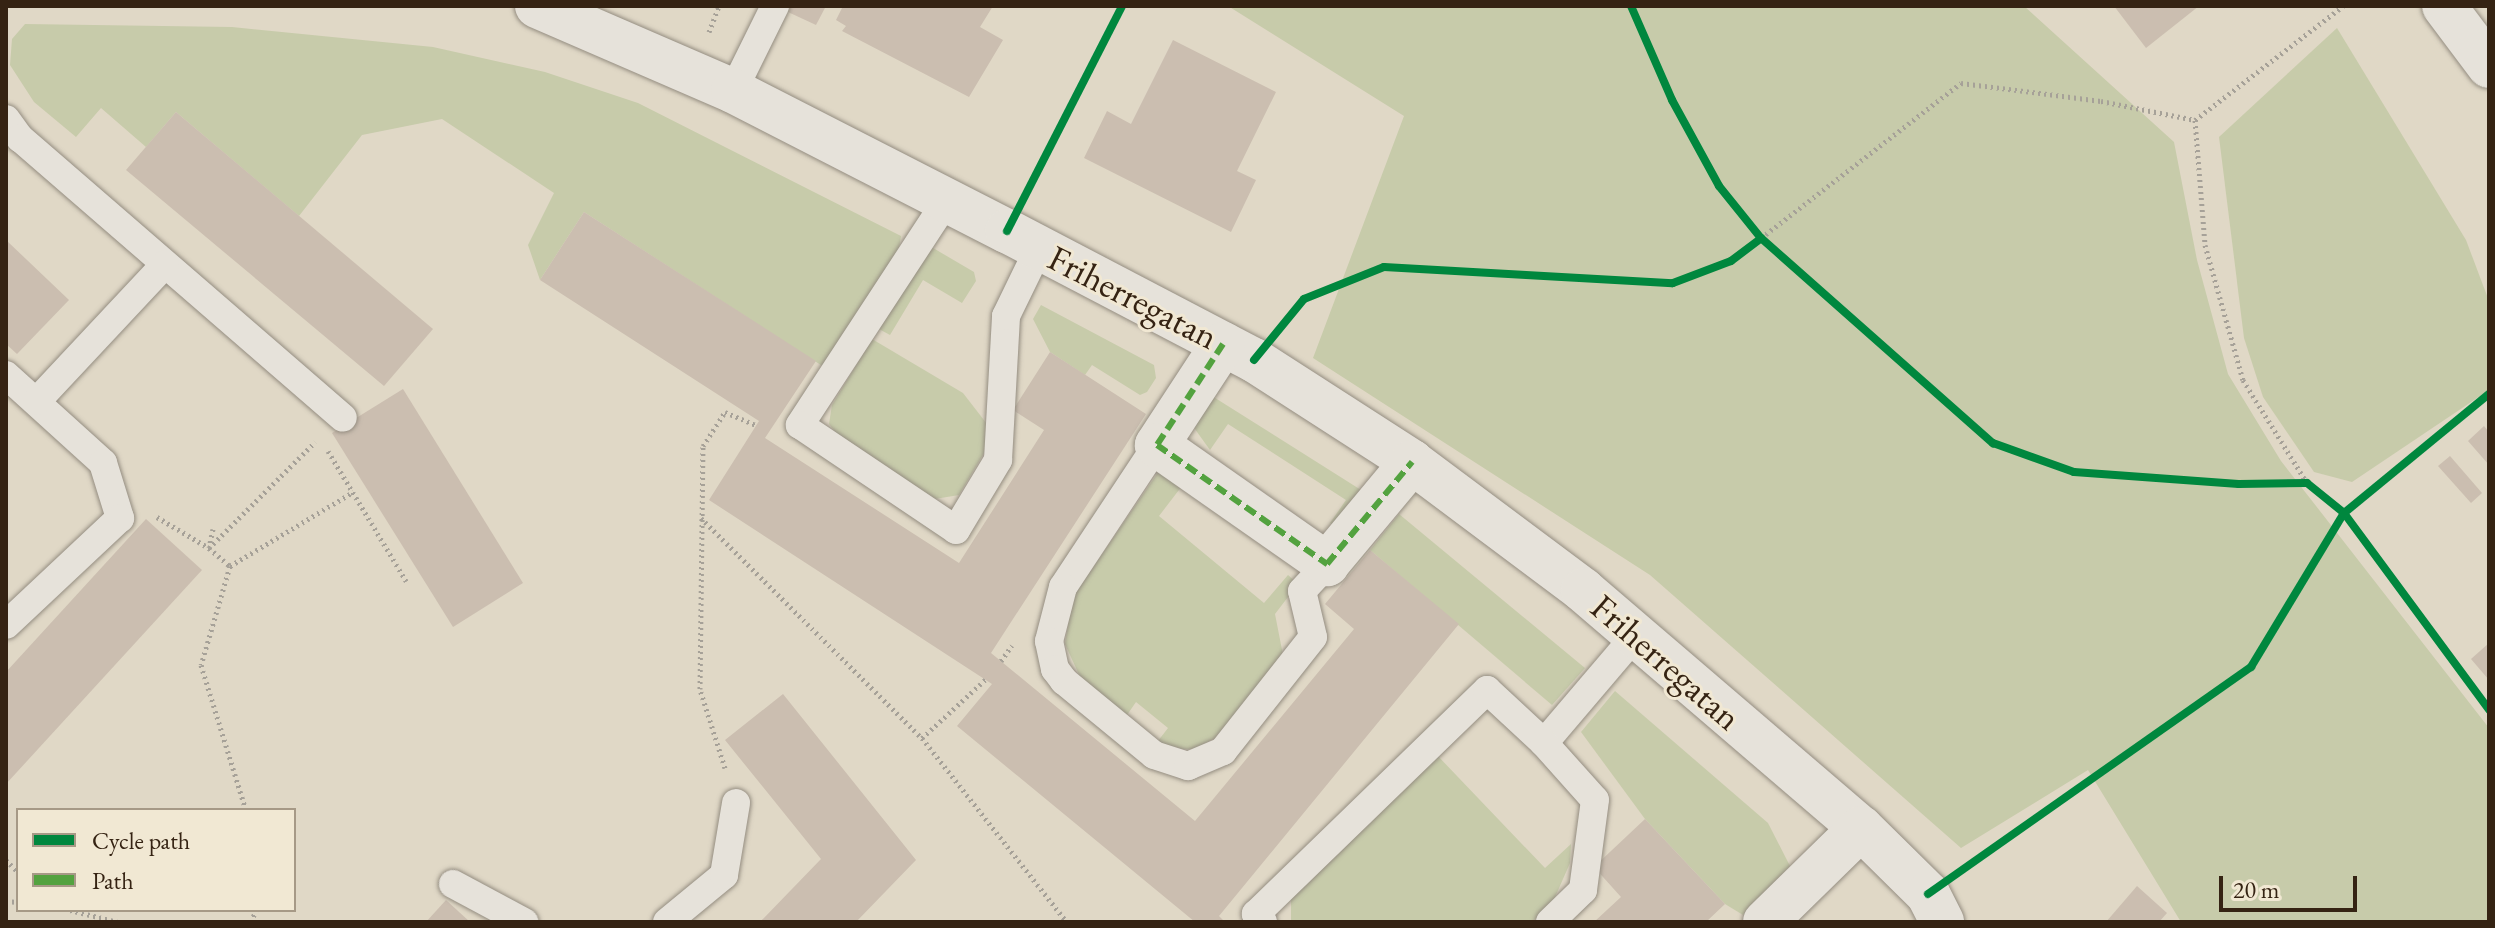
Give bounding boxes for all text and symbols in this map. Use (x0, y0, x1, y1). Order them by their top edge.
street label: Friherregatan (1041, 236, 1225, 358)
street label: Friherregatan (1582, 585, 1750, 739)
legend (16, 808, 296, 912)
text: Cycle path (92, 825, 190, 856)
scale bar (2223, 860, 2361, 910)
text: Path (92, 865, 134, 896)
text: 20 m (2233, 874, 2280, 905)

